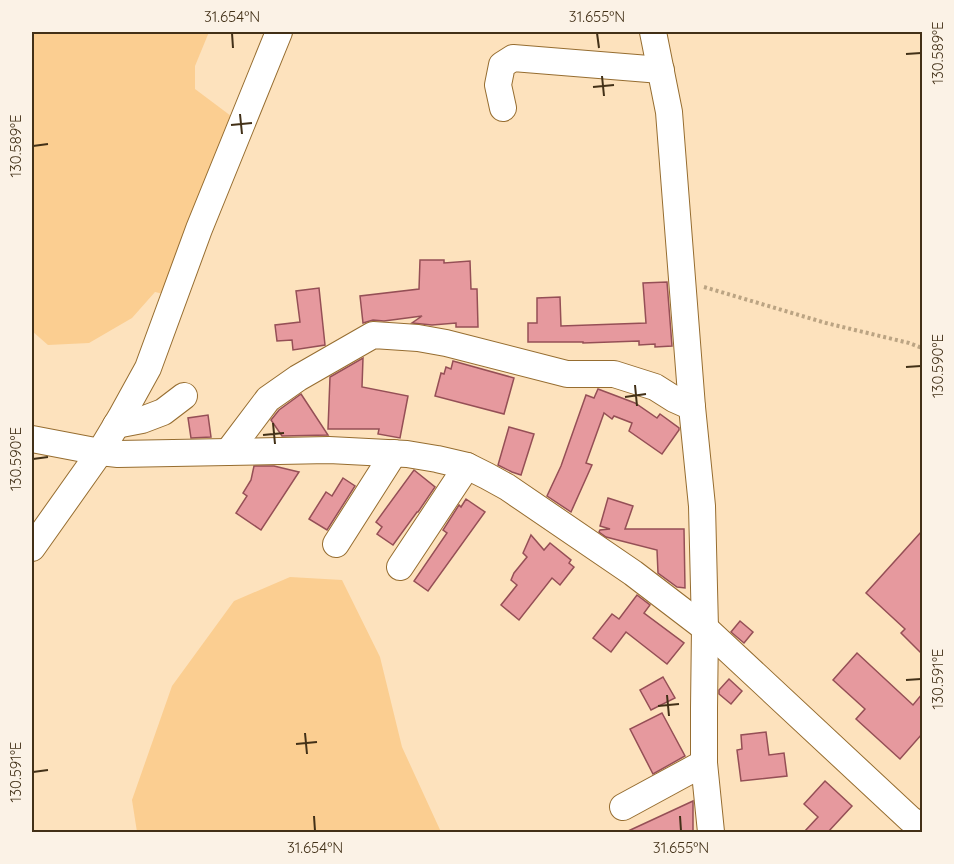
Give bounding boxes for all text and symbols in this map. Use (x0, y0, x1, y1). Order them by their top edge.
text: 31.654°N (204, 7, 260, 26)
text: 31.655°N (569, 7, 625, 26)
text: 130.589°E (928, 21, 947, 85)
text: 130.589°E (6, 114, 25, 178)
text: 130.590°E (928, 334, 947, 398)
text: 130.590°E (6, 427, 25, 491)
text: 130.591°E (928, 649, 947, 709)
text: 130.591°E (6, 742, 25, 802)
text: 31.654°N (287, 838, 343, 857)
text: 31.655°N (653, 838, 709, 857)

